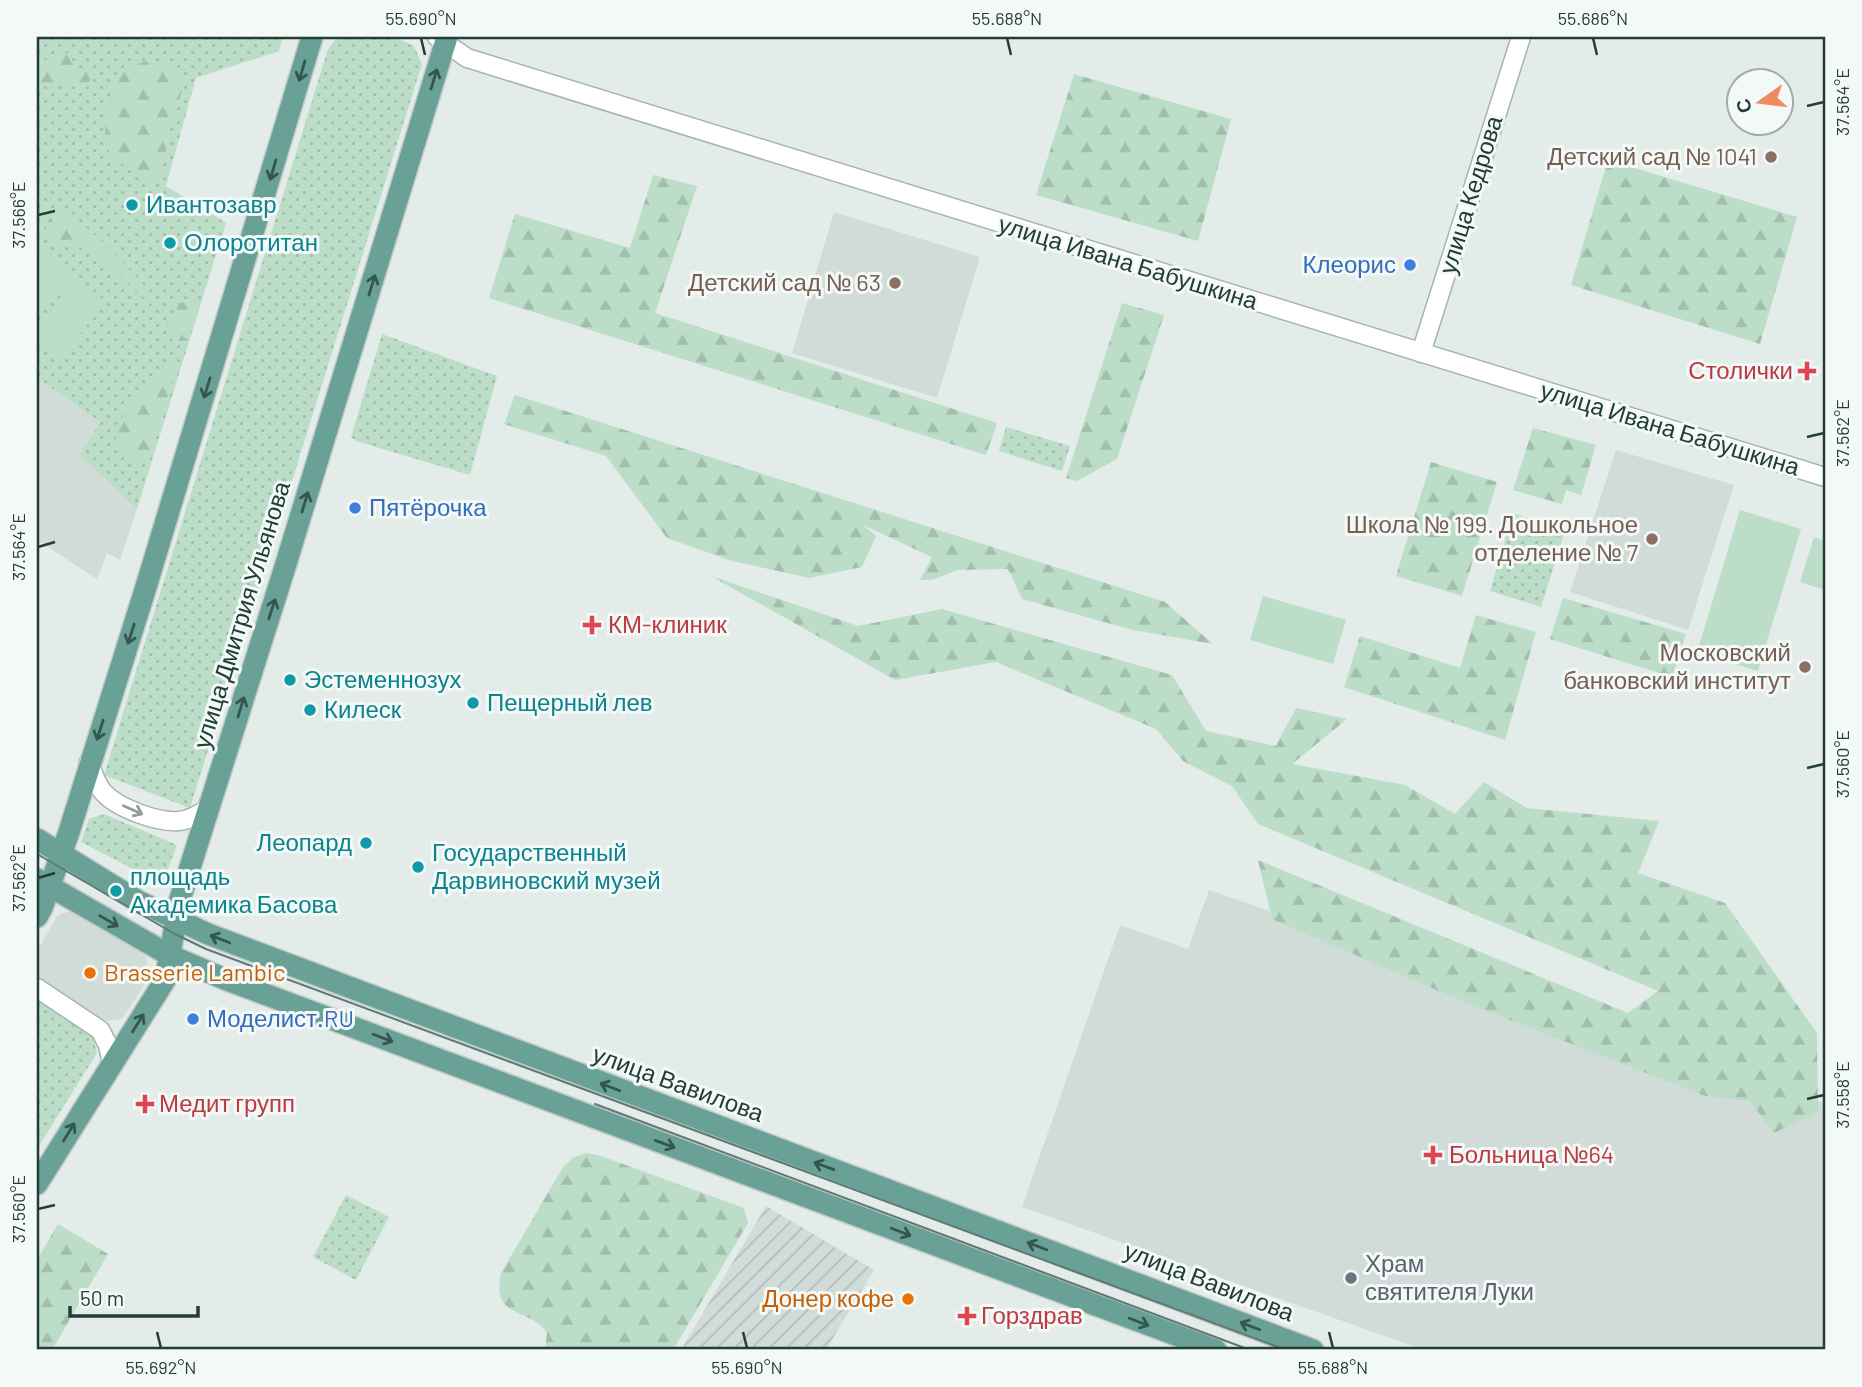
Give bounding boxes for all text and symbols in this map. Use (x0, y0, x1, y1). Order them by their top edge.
text: 55.690°N (385, 7, 457, 29)
text: 55.688°N (972, 7, 1042, 29)
text: 55.686°N (1558, 7, 1628, 29)
one-way arrow (295, 60, 308, 82)
north arrow (1726, 66, 1796, 136)
one-way arrow (429, 68, 442, 90)
text: 37.564°E (1831, 68, 1853, 136)
text: С (1730, 97, 1756, 116)
street label: улица Кедрова (1432, 111, 1508, 277)
place label: Детский сад № 1041 (1547, 141, 1757, 170)
marker: Детский сад № 1041 (1763, 149, 1779, 165)
one-way arrow (266, 159, 279, 181)
text: 37.566°E (7, 181, 29, 249)
place label: Ивантозавр (146, 189, 277, 218)
marker: Ивантозавр (124, 197, 140, 213)
street label: улица Ивана Бабушкина (995, 208, 1262, 315)
place label: Олоротитан (184, 227, 318, 256)
marker: Олоротитан (162, 235, 178, 251)
place label: Клеорис (1303, 249, 1396, 278)
marker: Клеорис (1402, 257, 1418, 273)
place label: Детский сад № 63 (688, 267, 881, 296)
one-way arrow (366, 274, 379, 296)
marker: Детский сад № 63 (887, 275, 903, 291)
place label: Столички (1688, 355, 1793, 384)
marker: Столички (1799, 363, 1815, 379)
street label: улица Ивана Бабушкина (1537, 374, 1804, 481)
one-way arrow (199, 377, 212, 399)
text: 37.562°E (1831, 399, 1853, 467)
street label: улица Дмитрия Ульянова (186, 477, 295, 752)
one-way arrow (299, 491, 312, 513)
place label: Пятёрочка (369, 492, 487, 521)
marker: Пятёрочка (347, 500, 363, 516)
place label: Школа № 199. Дошкольное отделение № 7 (1346, 509, 1638, 566)
text: 37.564°E (7, 513, 29, 581)
marker: Школа № 199. Дошкольное отделение № 7 (1644, 531, 1660, 547)
one-way arrow (266, 598, 279, 620)
place label: КМ-клиник (608, 609, 727, 638)
marker: КМ-клиник (582, 615, 602, 635)
one-way arrow (124, 623, 137, 645)
place label: Московский банковский институт (1563, 637, 1791, 694)
marker: Московский банковский институт (1797, 659, 1813, 675)
place label: Эстеменнозух (304, 664, 462, 693)
marker: Эстеменнозух (282, 672, 298, 688)
place label: Пещерный лев (487, 687, 653, 716)
place label: Килеск (324, 694, 402, 723)
marker: Пещерный лев (465, 695, 481, 711)
one-way arrow (235, 696, 248, 718)
marker: Килеск (302, 702, 318, 718)
one-way arrow (93, 719, 105, 741)
text: 37.560°E (1831, 730, 1853, 798)
one-way arrow (121, 804, 143, 817)
place label: Леопард (256, 827, 352, 856)
marker: Леопард (358, 835, 374, 851)
place label: Государственный Дарвиновский музей (432, 837, 661, 894)
text: 37.562°E (7, 844, 29, 912)
marker: Государственный Дарвиновский музей (410, 859, 426, 875)
place label: площадь Академика Басова (130, 861, 338, 918)
marker: площадь Академика Басова (108, 883, 124, 899)
one-way arrow (98, 914, 118, 928)
one-way arrow (209, 931, 231, 944)
place label: Brasserie Lambic (104, 957, 285, 986)
marker: Brasserie Lambic (82, 965, 98, 981)
place label: Моделист.RU (207, 1003, 354, 1032)
marker: Моделист.RU (185, 1011, 201, 1027)
one-way arrow (132, 1013, 146, 1033)
one-way arrow (371, 1033, 393, 1046)
street label: улица Вавилова (589, 1038, 769, 1127)
text: 37.558°E (1831, 1061, 1853, 1129)
one-way arrow (600, 1079, 622, 1092)
place label: Медит групп (159, 1088, 295, 1117)
marker: Медит групп (137, 1096, 153, 1112)
one-way arrow (62, 1123, 77, 1142)
one-way arrow (653, 1139, 675, 1151)
place label: Больница №64 (1449, 1139, 1614, 1168)
marker: Больница №64 (1423, 1145, 1443, 1165)
one-way arrow (813, 1159, 835, 1171)
text: 37.560°E (7, 1175, 29, 1243)
one-way arrow (889, 1227, 911, 1240)
street label: улица Вавилова (1120, 1235, 1299, 1327)
one-way arrow (1026, 1238, 1048, 1251)
place label: Храм святителя Луки (1365, 1248, 1534, 1305)
marker: Храм святителя Луки (1343, 1270, 1359, 1286)
scale bar (70, 1275, 198, 1319)
place label: Донер кофе (762, 1283, 894, 1312)
text: 50 m (80, 1285, 124, 1310)
marker: Донер кофе (900, 1291, 916, 1307)
place label: Горздрав (981, 1300, 1083, 1329)
marker: Горздрав (959, 1308, 975, 1324)
one-way arrow (1128, 1316, 1150, 1329)
one-way arrow (1239, 1318, 1261, 1331)
text: 55.692°N (126, 1356, 196, 1378)
text: 55.690°N (711, 1356, 783, 1378)
text: 55.688°N (1298, 1356, 1368, 1378)

